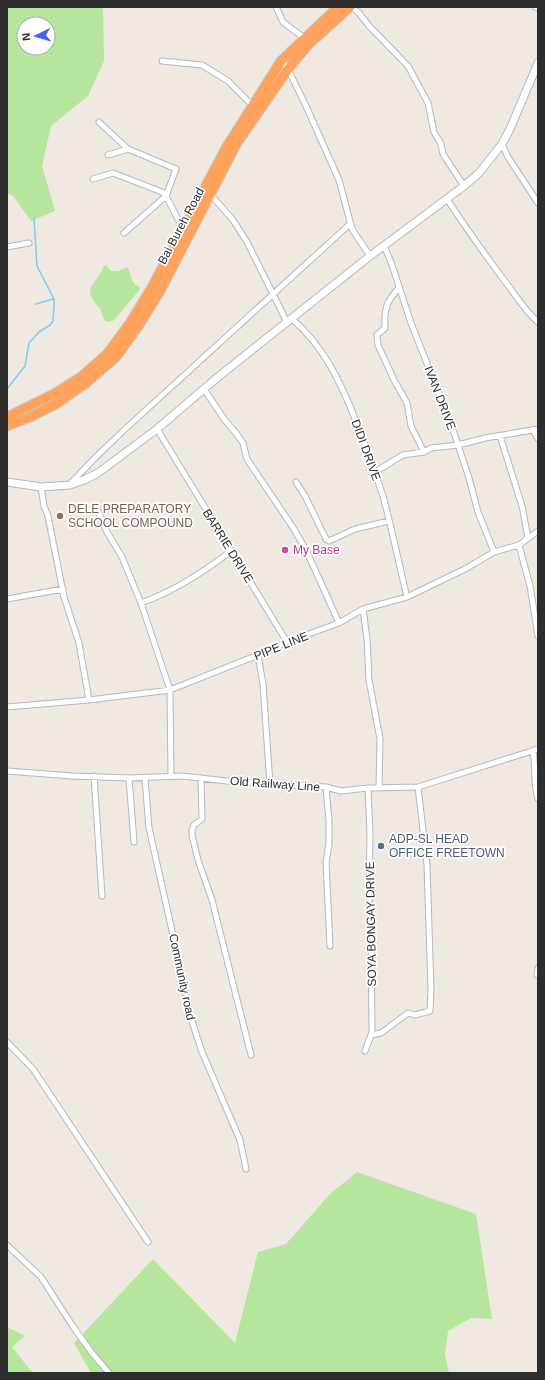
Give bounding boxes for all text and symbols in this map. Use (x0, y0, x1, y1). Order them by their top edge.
north arrow (16, 16, 56, 56)
text: N (20, 32, 32, 41)
street label: Bai Bureh Road (155, 185, 207, 267)
street label: IVAN DRIVE (421, 364, 459, 432)
street label: DIDI DRIVE (348, 418, 384, 482)
place label: DELE PREPARATORY SCHOOL COMPOUND (68, 502, 193, 530)
street label: BARRIE DRIVE (200, 506, 256, 586)
marker: DELE PREPARATORY SCHOOL COMPOUND (55, 511, 65, 521)
place label: My Base (293, 543, 340, 557)
marker: My Base (280, 545, 290, 555)
street label: PIPE LINE (252, 629, 310, 663)
street label: Old Railway Line (230, 774, 321, 794)
place label: ADP-SL HEAD OFFICE FREETOWN (389, 832, 505, 860)
marker: ADP-SL HEAD OFFICE FREETOWN (376, 841, 386, 851)
street label: SOYA BONGAY DRIVE (363, 861, 379, 987)
street label: Community road (166, 932, 198, 1022)

